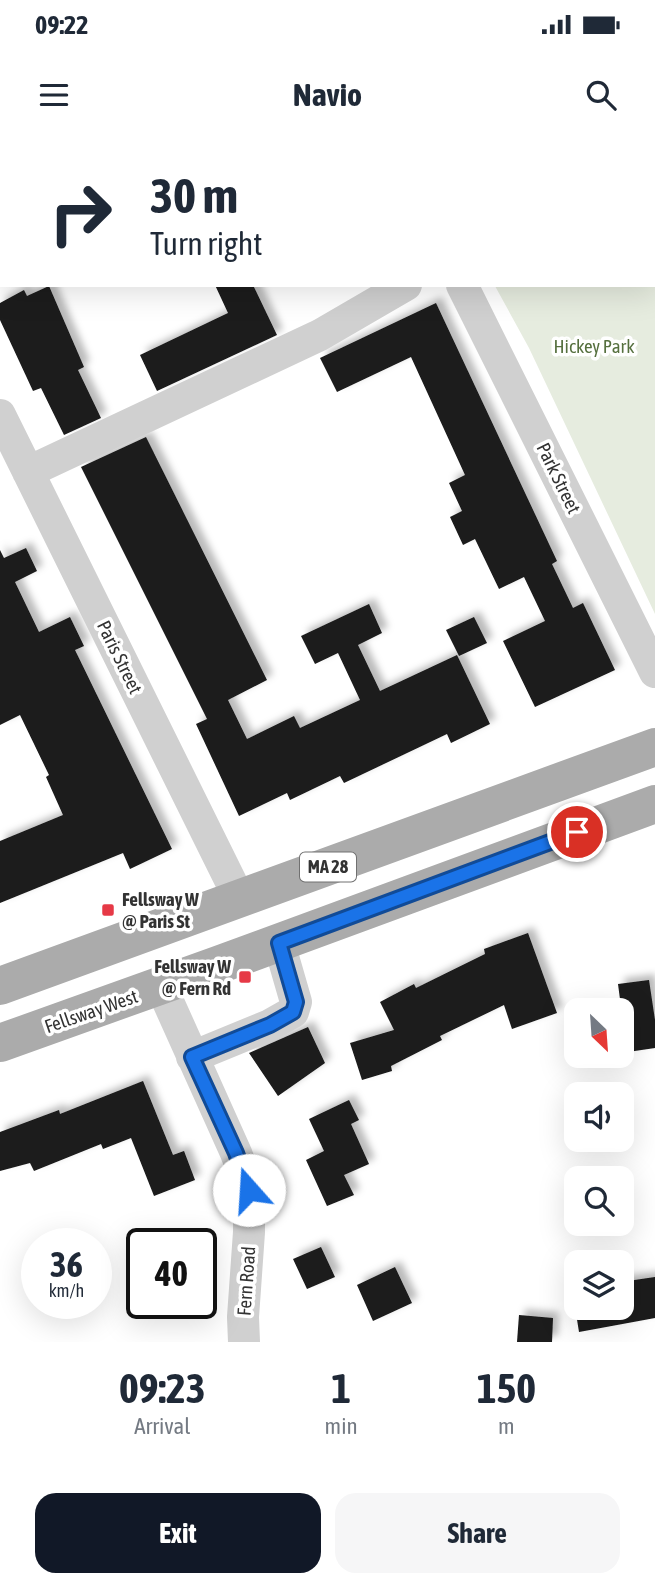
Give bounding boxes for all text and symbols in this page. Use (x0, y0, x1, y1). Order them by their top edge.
text: 09:22 (35, 10, 89, 40)
icon: menu (35, 76, 73, 114)
text: Navio (293, 76, 362, 113)
icon: search (582, 76, 620, 114)
text: 30 m (150, 167, 238, 223)
icon: right (35, 168, 126, 259)
text: Turn right (150, 225, 263, 262)
park label: Hickey Park (553, 335, 635, 357)
street label: Park Street (532, 439, 586, 517)
street label: Paris Street (93, 617, 147, 697)
pin (547, 802, 607, 862)
icon: arrive (558, 813, 596, 851)
road number: MA 28 (300, 852, 356, 882)
place label: Fellsway W @ Paris St (122, 888, 199, 932)
marker: Fellsway W @ Paris St (100, 902, 116, 918)
place label: Fellsway W @ Fern Rd (154, 955, 231, 999)
marker: Fellsway W @ Fern Rd (237, 969, 253, 985)
street label: Fellsway West (42, 985, 140, 1037)
north arrow (564, 998, 634, 1068)
map controls (564, 998, 634, 1320)
button: sound (564, 1082, 634, 1152)
position arrow (212, 1153, 286, 1227)
button: search (564, 1166, 634, 1236)
speed limit sign: 40 (126, 1228, 217, 1319)
text: 36 (50, 1244, 83, 1284)
street label: Fern Road (233, 1246, 259, 1316)
button: layers (564, 1250, 634, 1320)
text: km/h (49, 1280, 84, 1301)
text: 09:23 (119, 1364, 206, 1412)
text: 1 (331, 1364, 351, 1412)
text: 150 (477, 1364, 536, 1412)
text: Arrival (134, 1413, 190, 1439)
text: min (325, 1413, 358, 1439)
text: m (498, 1413, 515, 1439)
button: Exit (35, 1493, 321, 1573)
button: Share (335, 1493, 620, 1573)

